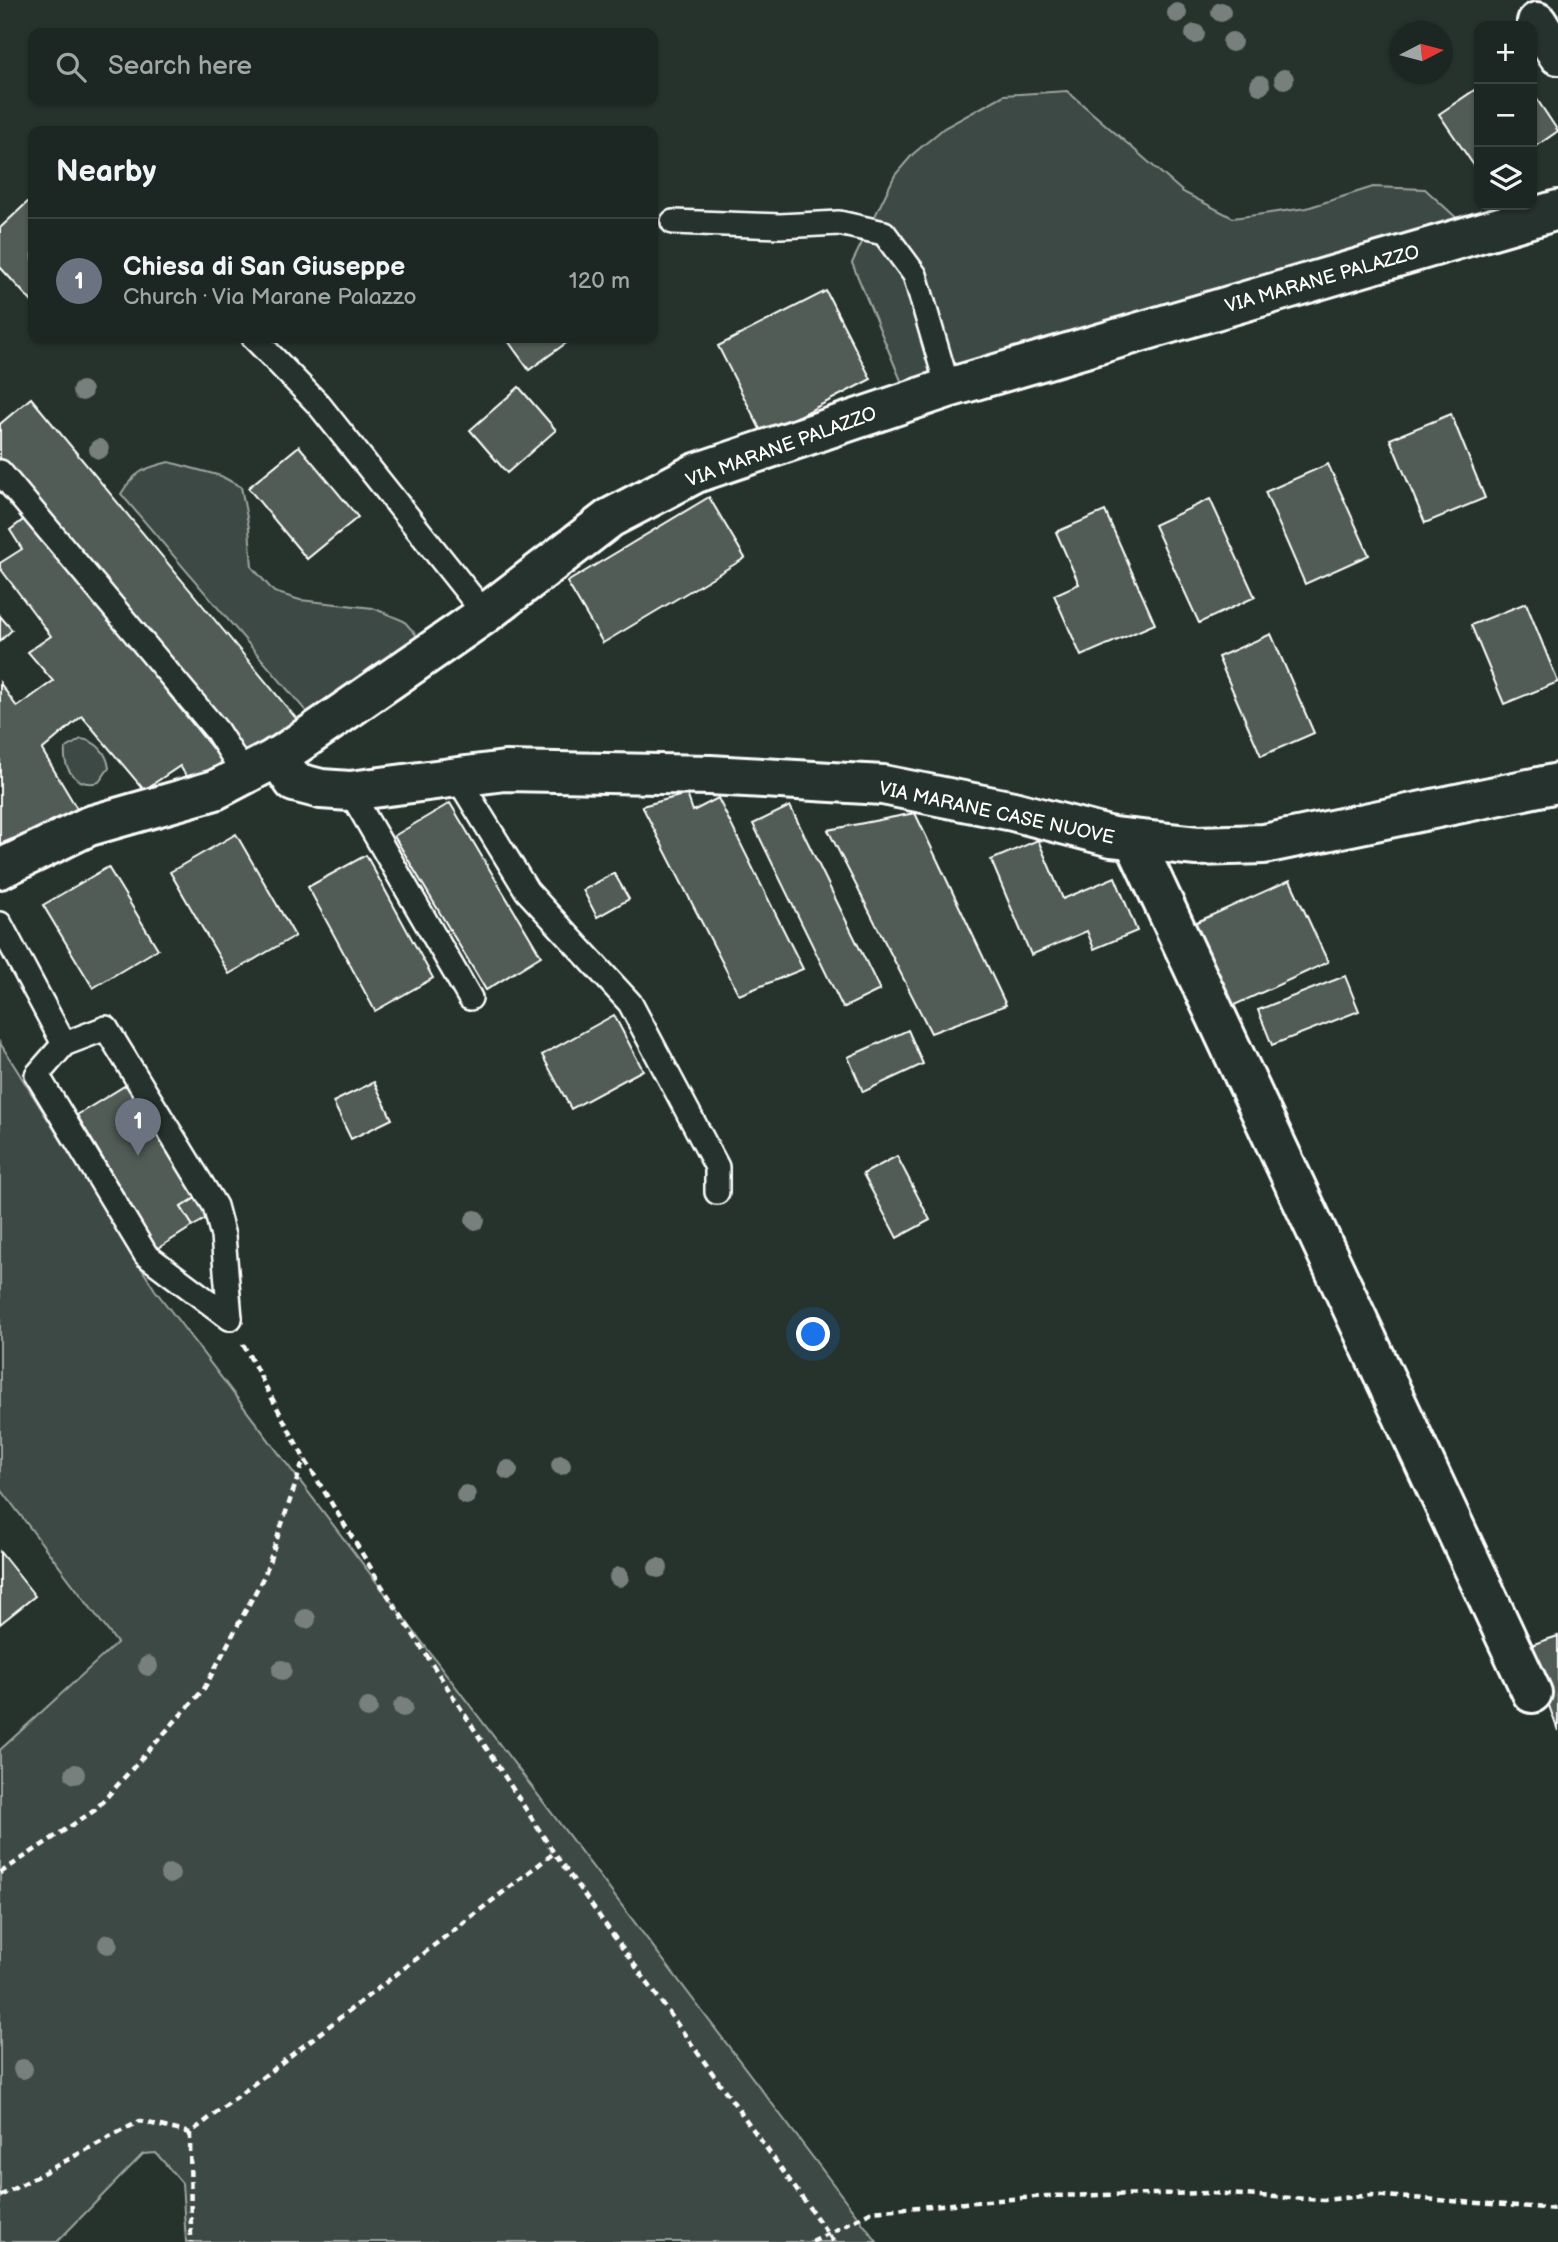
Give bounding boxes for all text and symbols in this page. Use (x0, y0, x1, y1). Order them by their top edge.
north arrow (1390, 21, 1453, 84)
map controls (1474, 21, 1537, 210)
button: + (1474, 21, 1537, 84)
search box (28, 28, 658, 105)
icon: search (52, 48, 90, 86)
text: Search here (108, 51, 252, 82)
button: − (1474, 84, 1537, 147)
button: layers (1474, 147, 1537, 210)
text: Nearby (56, 154, 156, 190)
street label: VIA MARANE PALAZZO (1223, 241, 1422, 318)
text: Chiesa di San Giuseppe (123, 252, 405, 283)
text: 1 (74, 267, 84, 295)
text: 120 m (569, 267, 630, 295)
text: Church · Via Marane Palazzo (123, 283, 417, 311)
street label: VIA MARANE PALAZZO (683, 402, 880, 493)
street label: VIA MARANE CASE NUOVE (877, 777, 1117, 850)
pin: 1 (115, 1098, 161, 1156)
your location (796, 1317, 830, 1351)

